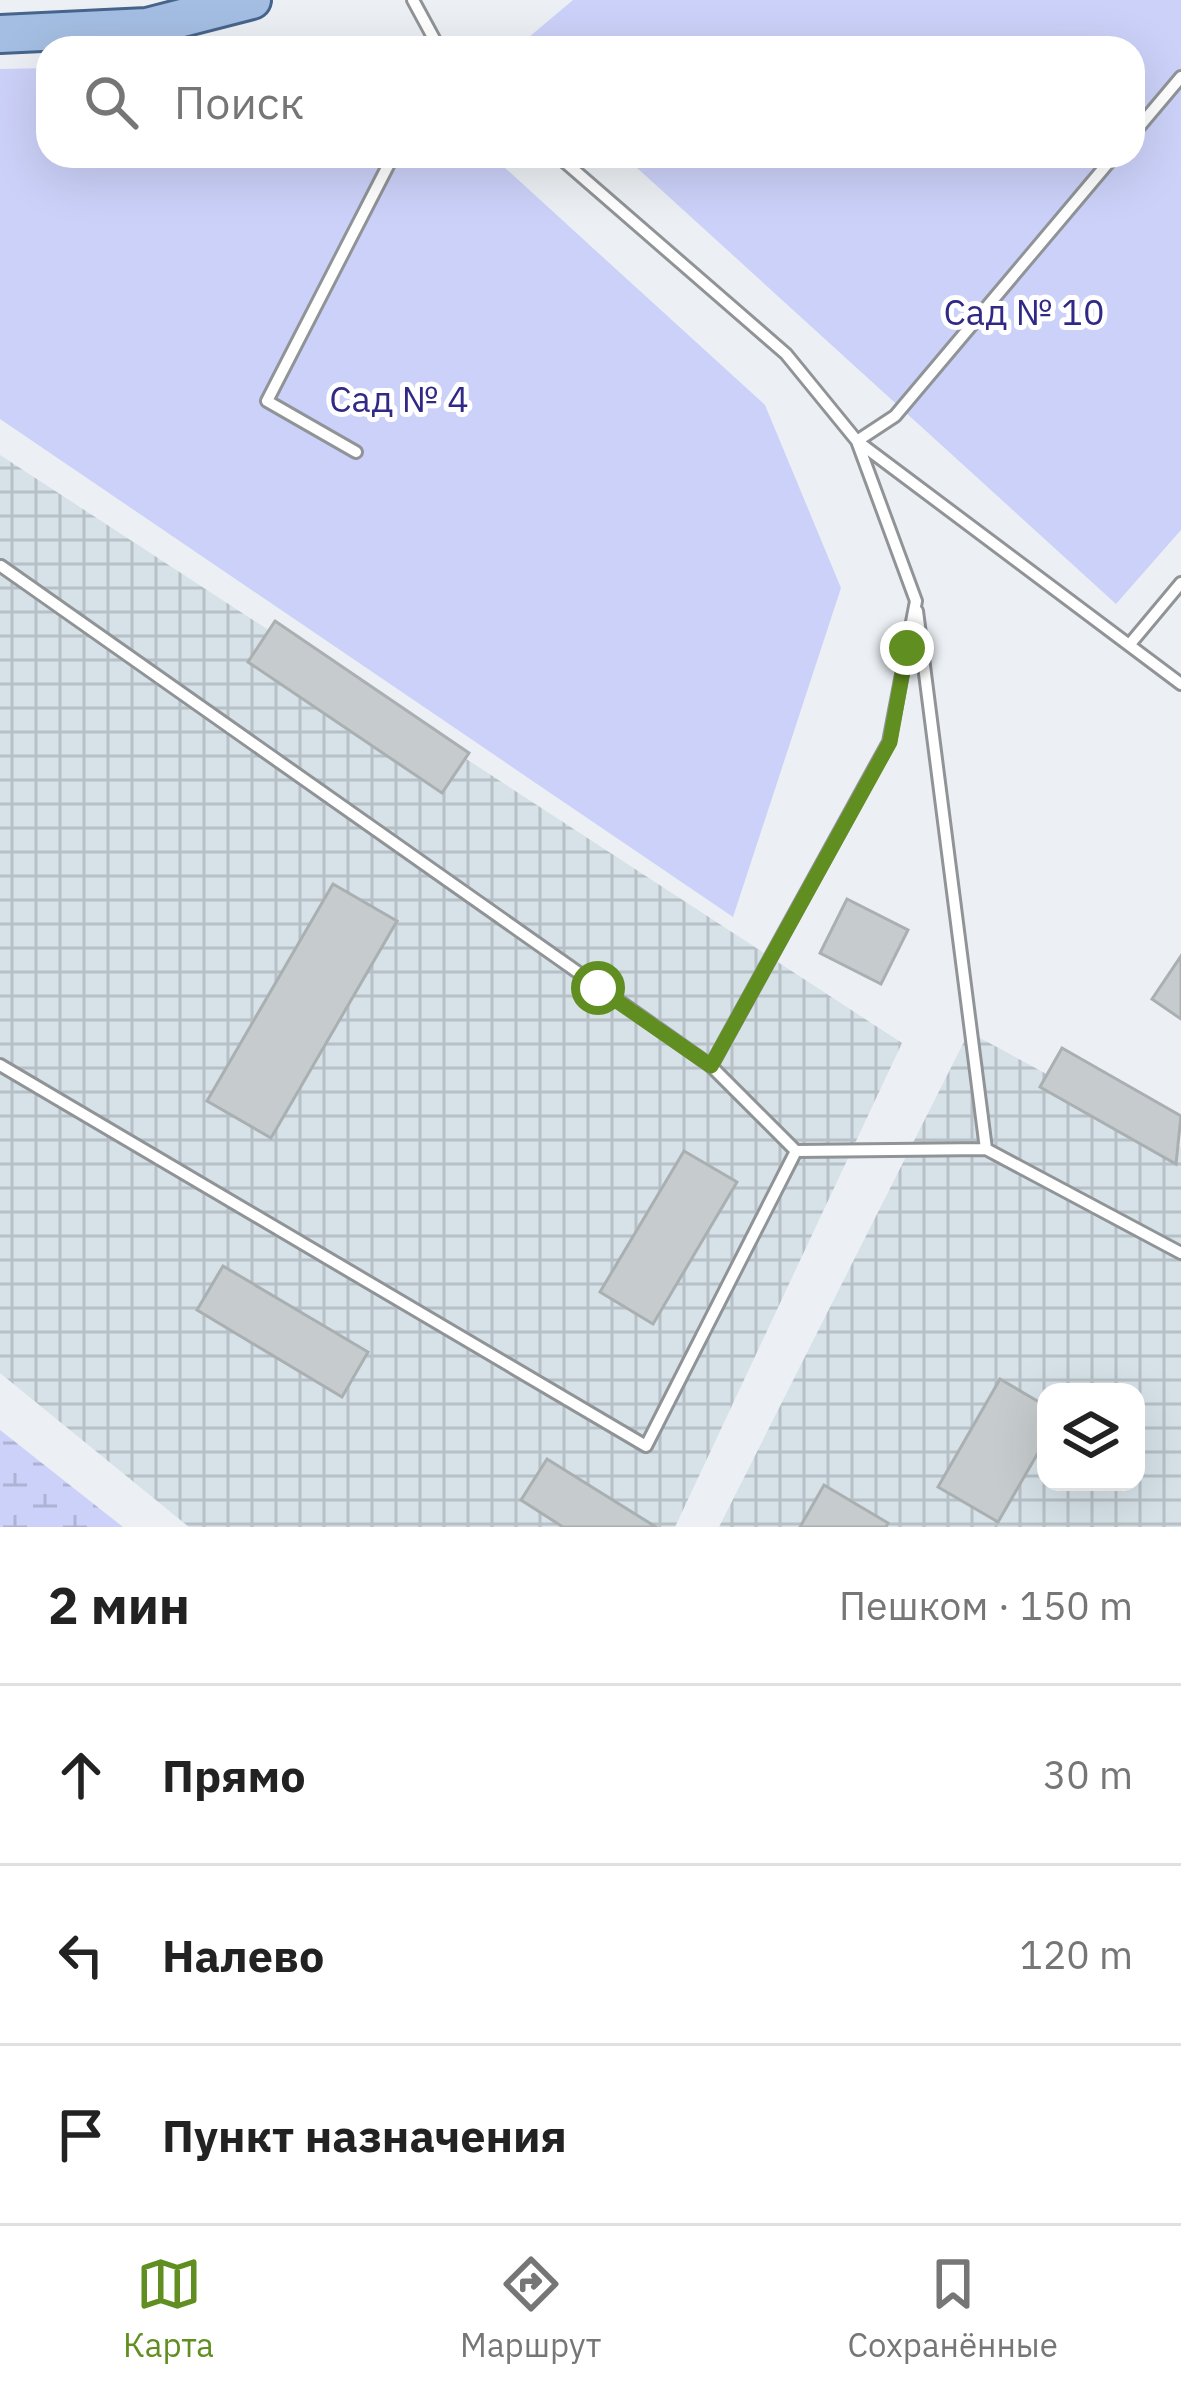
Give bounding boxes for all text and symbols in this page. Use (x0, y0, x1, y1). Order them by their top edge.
search box (36, 36, 1145, 168)
icon: search (78, 69, 144, 135)
text: Поиск (174, 73, 304, 131)
park label: Сад № 10 (943, 288, 1105, 335)
park label: Сад № 4 (329, 375, 469, 422)
route end (880, 621, 934, 675)
route start (571, 961, 625, 1015)
map controls (1037, 1383, 1145, 1491)
button: layers (1037, 1383, 1145, 1491)
text: 2 мин (48, 1572, 190, 1638)
text: Пешком · 150 m (839, 1580, 1133, 1631)
icon: ahead (48, 1742, 114, 1808)
text: Прямо (162, 1746, 306, 1804)
text: 30 m (1043, 1749, 1133, 1800)
icon: left (48, 1922, 114, 1988)
text: Налево (162, 1926, 324, 1984)
text: 120 m (1020, 1929, 1133, 1980)
icon: arrive (48, 2102, 114, 2168)
text: Пункт назначения (162, 2106, 567, 2164)
tab: Карта (123, 2251, 214, 2366)
tab: Маршрут (460, 2251, 601, 2366)
tab: Сохранённые (847, 2251, 1058, 2366)

